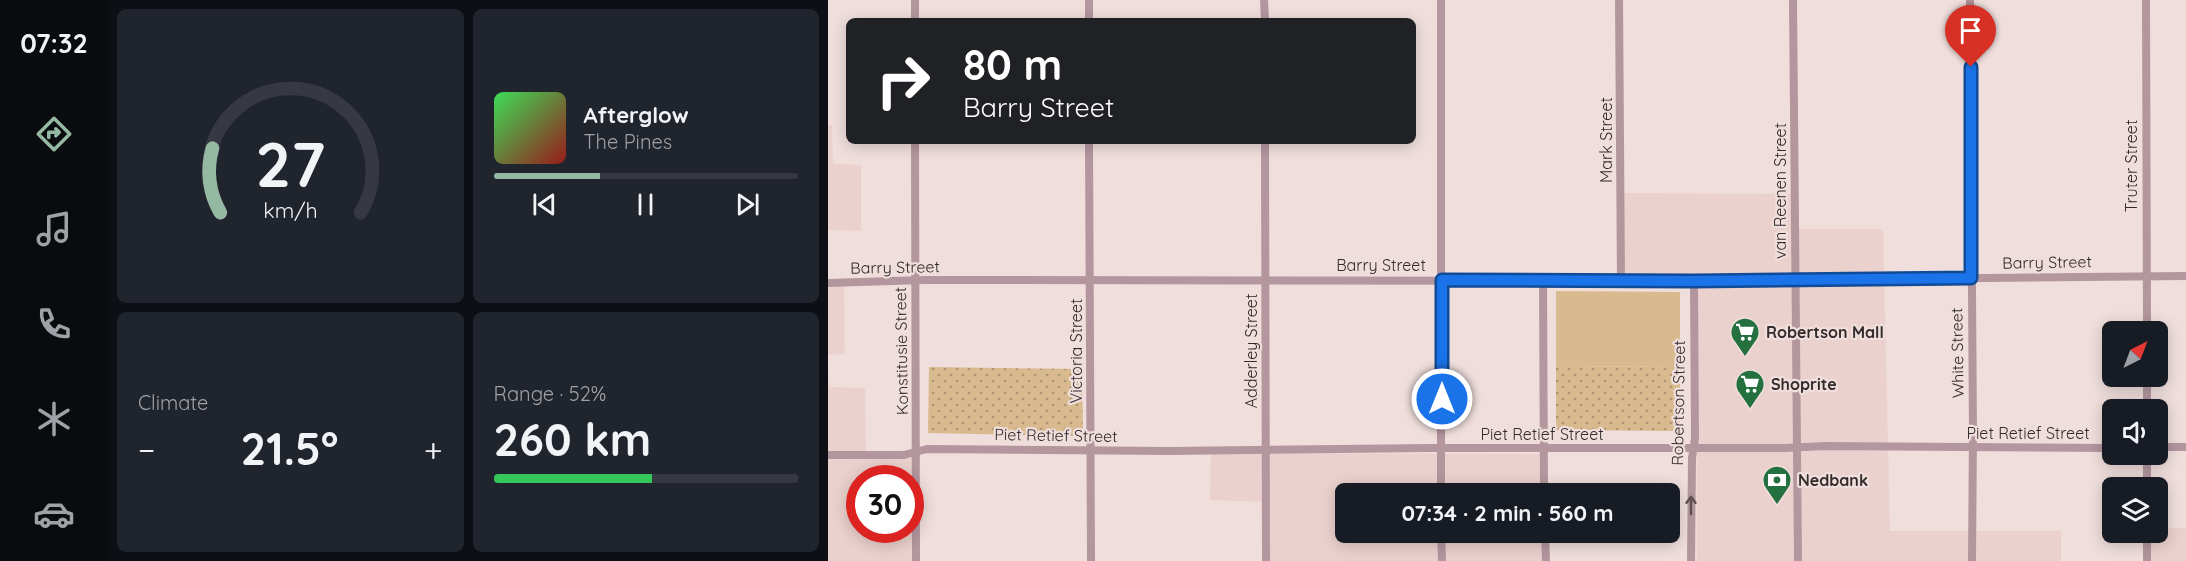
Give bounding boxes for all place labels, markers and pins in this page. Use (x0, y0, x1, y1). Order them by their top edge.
pin (1945, 5, 1996, 67)
supermarket icon: Robertson Mall (1729, 316, 1761, 358)
place label: Robertson Mall (1766, 322, 1884, 342)
supermarket icon: Shoprite (1734, 368, 1766, 410)
place label: Shoprite (1771, 374, 1837, 394)
bank icon: Nedbank (1761, 464, 1793, 506)
place label: Nedbank (1798, 470, 1868, 490)

